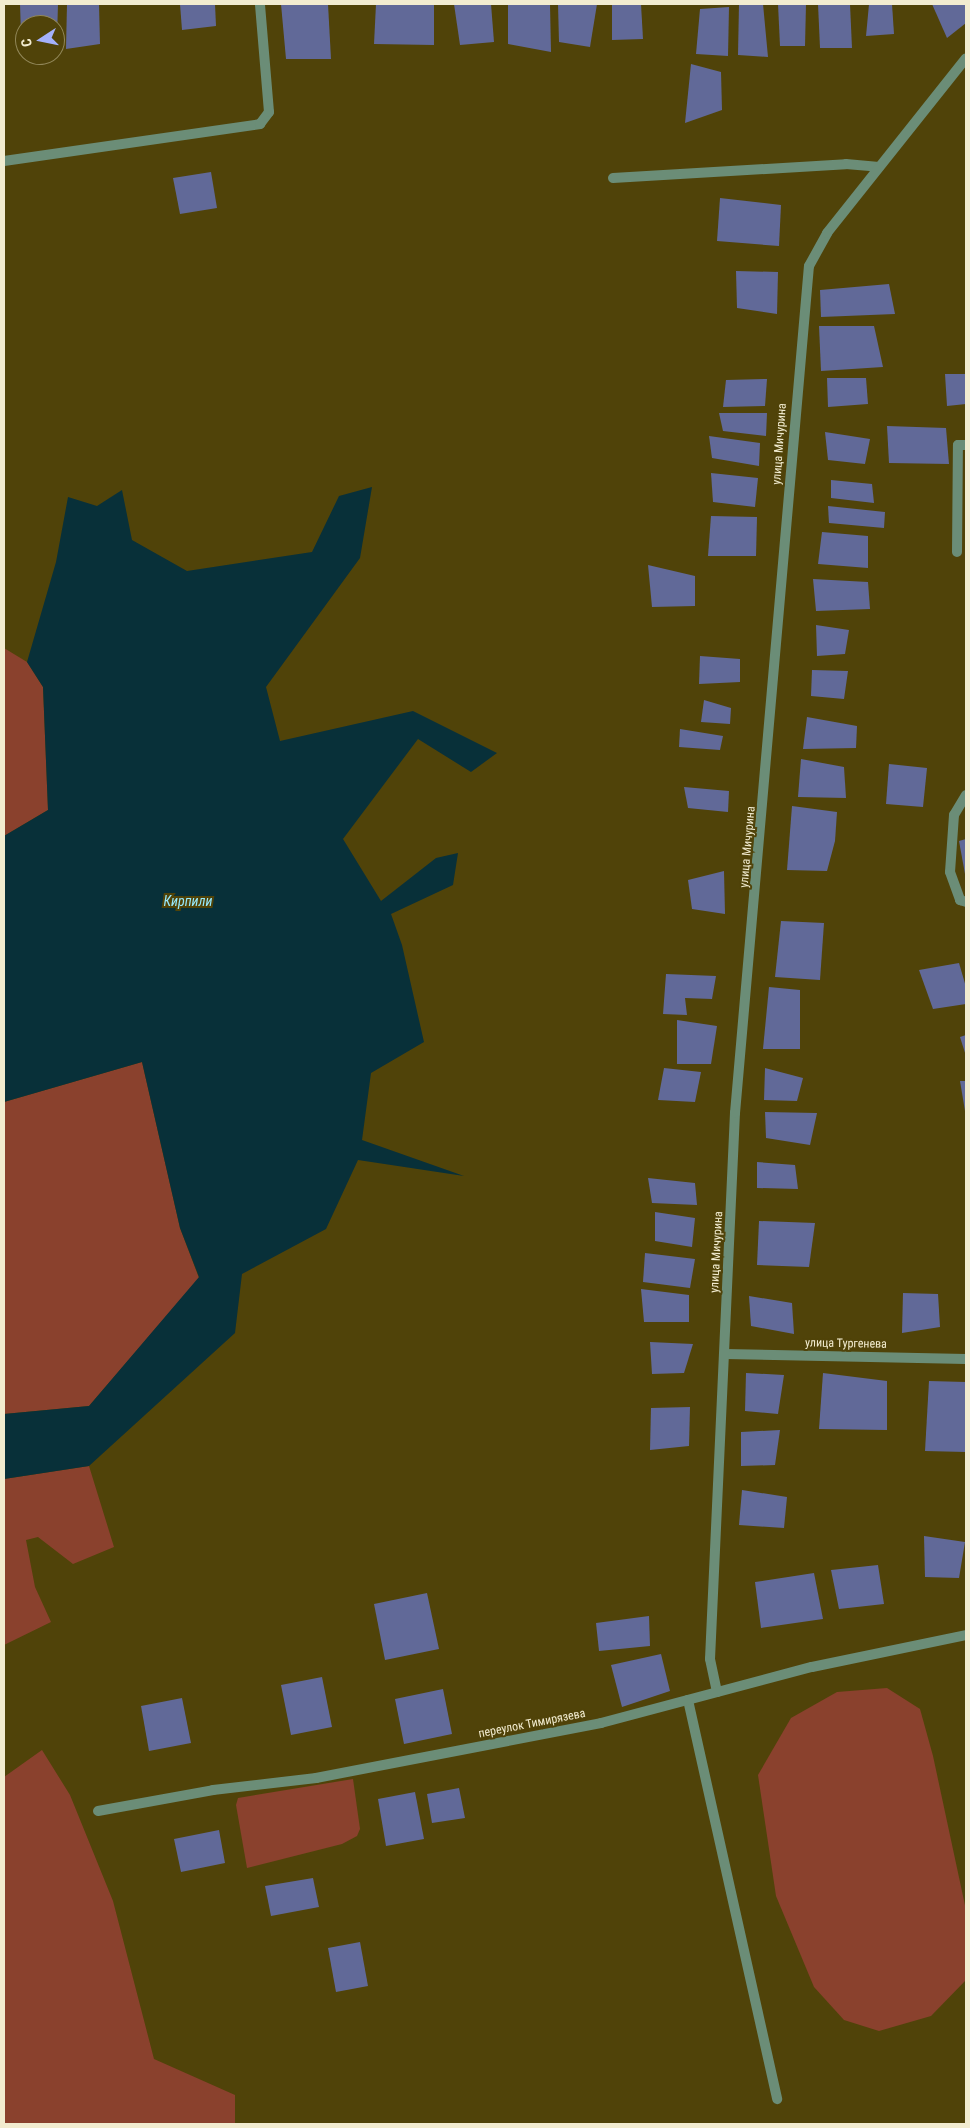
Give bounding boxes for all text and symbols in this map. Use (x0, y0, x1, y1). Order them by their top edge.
north arrow (15, 15, 65, 65)
text: С (18, 37, 35, 48)
street label: улица Мичурина (770, 403, 790, 485)
street label: улица Мичурина (737, 806, 759, 888)
water label: Кирпили (164, 893, 212, 909)
street label: улица Мичурина (708, 1211, 726, 1293)
street label: улица Тургенева (805, 1336, 887, 1352)
street label: переулок Тимирязева (477, 1707, 587, 1741)

